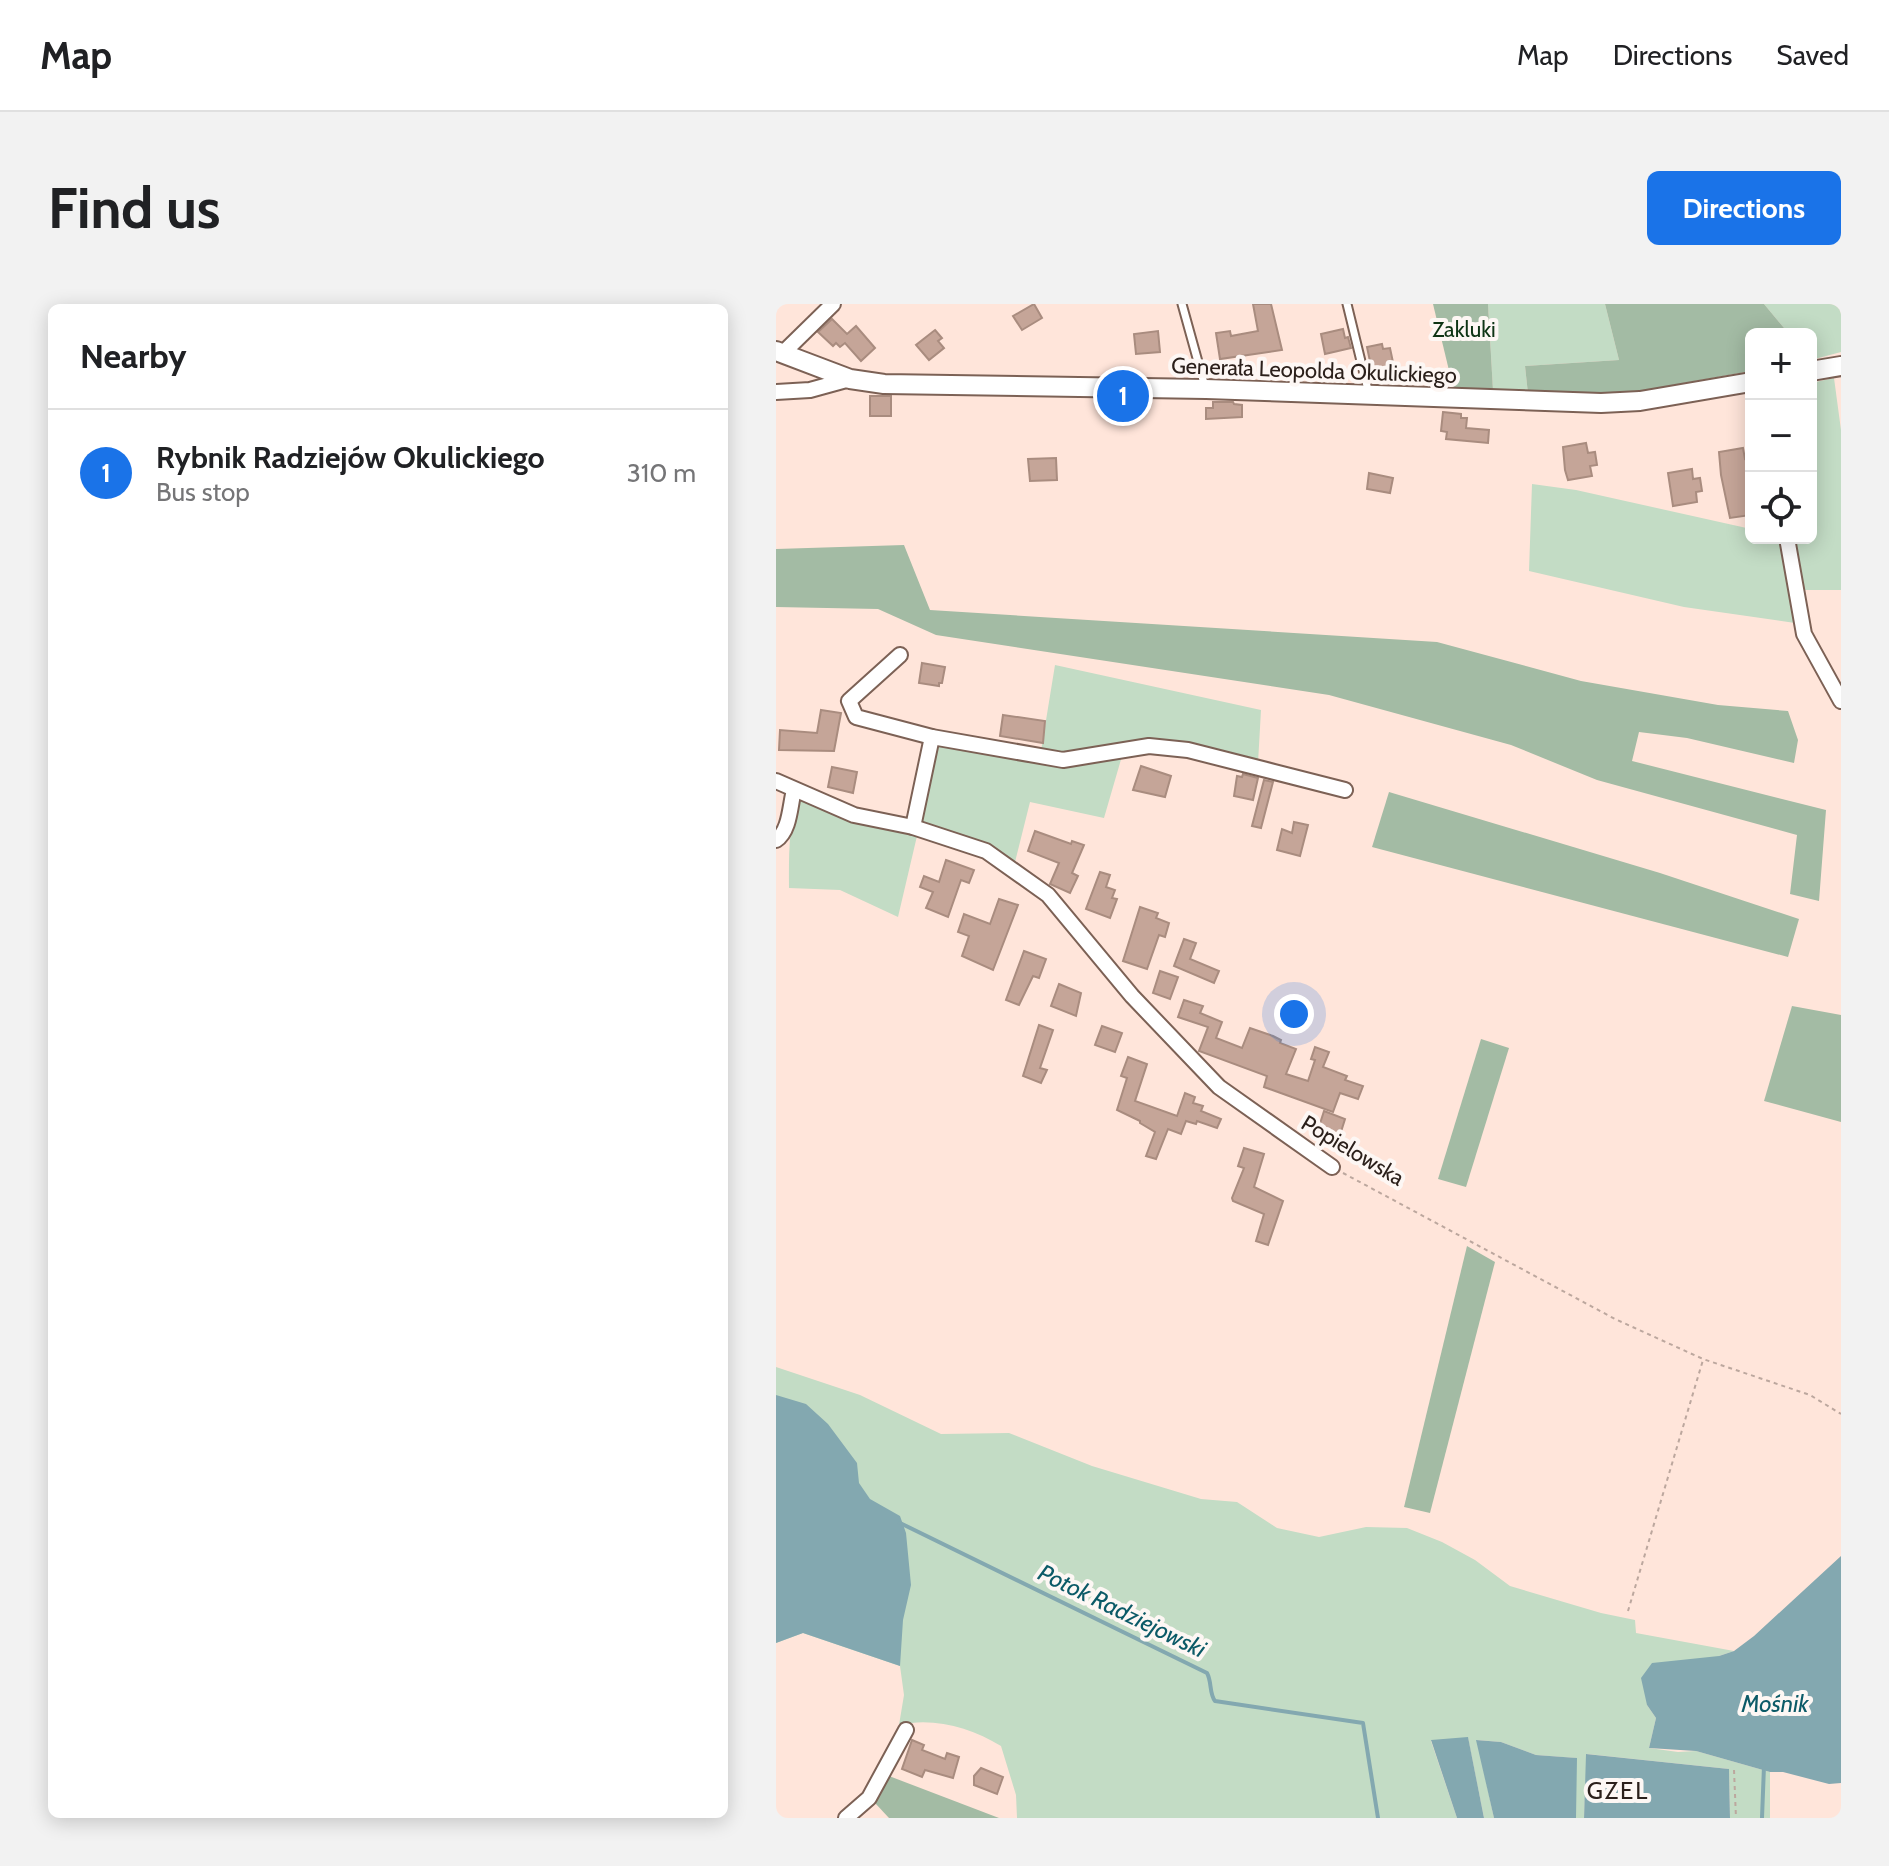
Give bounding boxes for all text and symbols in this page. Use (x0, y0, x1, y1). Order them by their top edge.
text: Map (40, 32, 112, 79)
text: Map (1517, 38, 1569, 72)
text: Directions (1613, 38, 1732, 72)
text: Saved (1776, 38, 1849, 72)
button: Directions (1647, 171, 1841, 245)
text: Find us (48, 174, 221, 242)
park label: Zakluki (1432, 316, 1496, 343)
map controls (1745, 328, 1817, 544)
button: + (1745, 328, 1817, 400)
text: Nearby (80, 335, 187, 377)
street label: Generała Leopolda Okulickiego (1171, 352, 1457, 389)
pin: 1 (1097, 366, 1149, 426)
button: − (1745, 400, 1817, 472)
text: Rybnik Radziejów Okulickiego (156, 439, 545, 476)
text: 1 (101, 457, 111, 489)
text: 310 m (627, 457, 696, 489)
button: locate (1745, 472, 1817, 544)
text: Bus stop (156, 476, 250, 508)
your location (1274, 994, 1314, 1034)
street label: Popielowska (1296, 1109, 1409, 1192)
water label: Potok Radziejowski (1034, 1557, 1211, 1664)
water label: Mośnik (1740, 1689, 1809, 1718)
district label: GZEL (1587, 1776, 1649, 1805)

